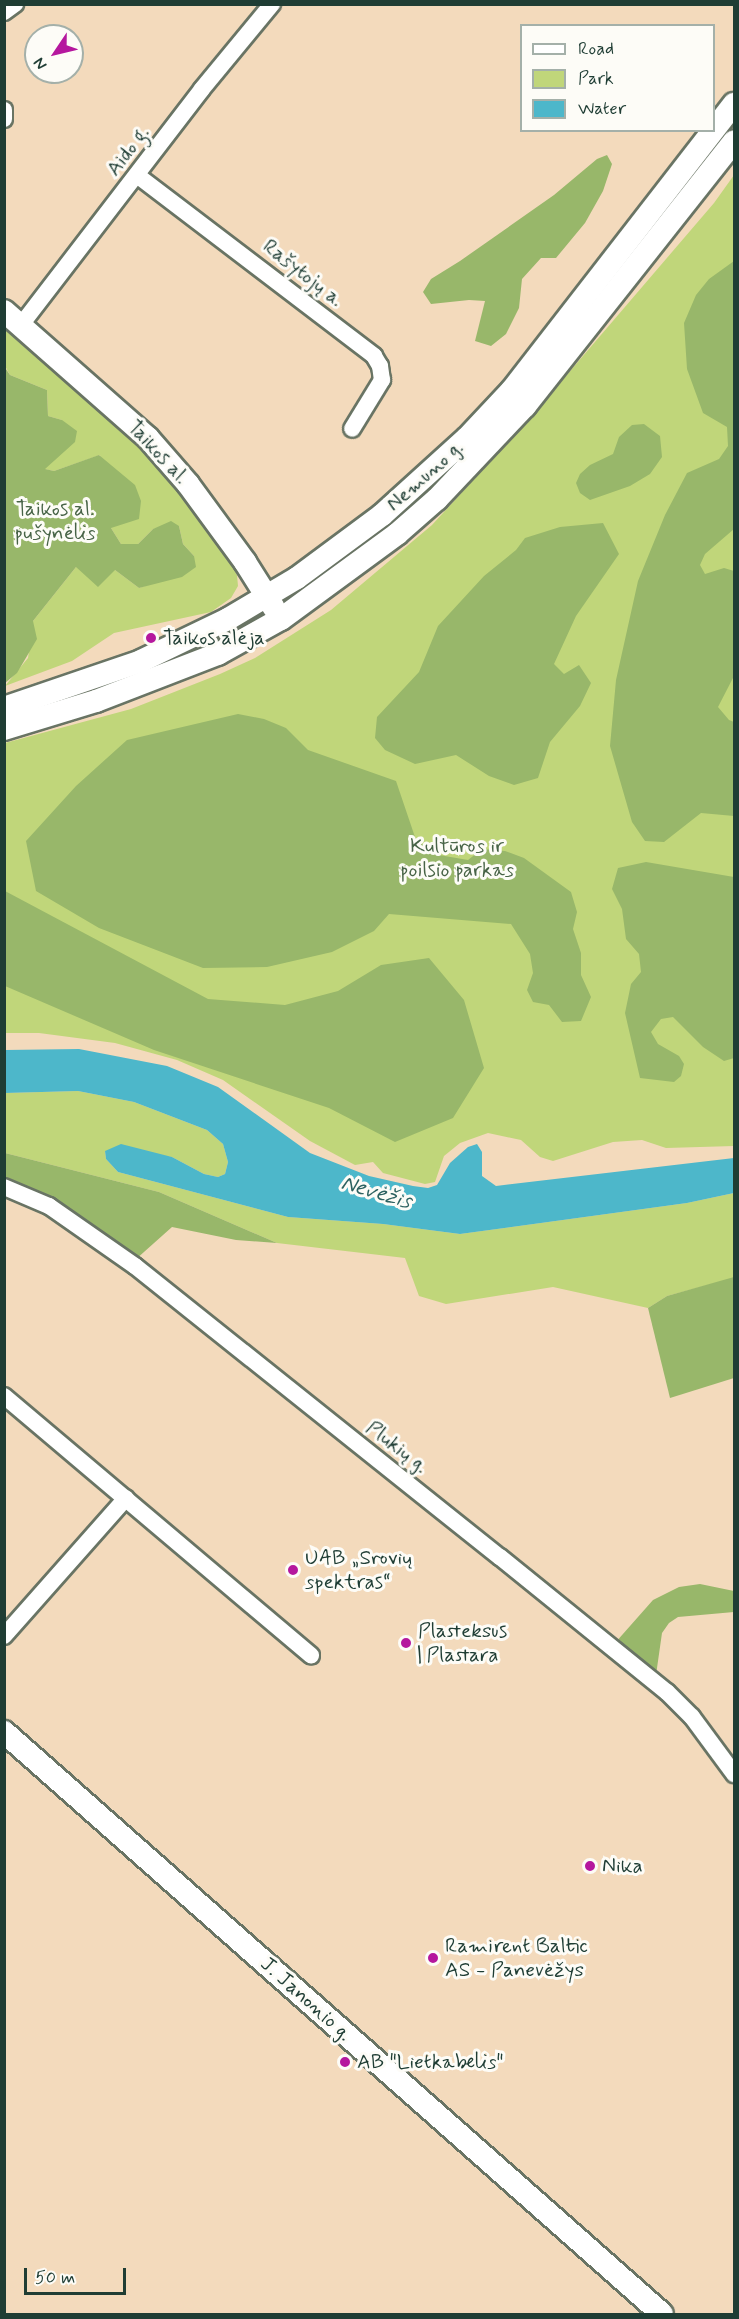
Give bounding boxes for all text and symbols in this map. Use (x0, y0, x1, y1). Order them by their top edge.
north arrow (24, 24, 84, 84)
legend (520, 24, 715, 132)
text: Road (578, 37, 614, 61)
text: N (29, 53, 52, 74)
text: Park (578, 67, 614, 91)
text: Water (578, 97, 626, 121)
street label: Aido g. (101, 121, 155, 181)
street label: Rašytojų a. (258, 234, 348, 312)
street label: Taikos al. (122, 415, 194, 489)
street label: Nemuno g. (381, 435, 469, 517)
park label: Taikos al. pušynėlis (14, 496, 96, 546)
place label: Taikos alėja (163, 625, 265, 651)
marker: Taikos alėja (144, 631, 158, 645)
park label: Kultūros ir poilsio parkas (400, 833, 514, 883)
water label: Nevėžis (338, 1170, 414, 1216)
street label: Plukių g. (361, 1415, 433, 1479)
place label: UAB „Srovių spektras“ (305, 1545, 412, 1595)
marker: UAB „Srovių spektras“ (286, 1563, 300, 1577)
place label: Plasteksus | Plastara (418, 1618, 507, 1668)
marker: Plasteksus | Plastara (399, 1636, 413, 1650)
place label: Nika (602, 1853, 643, 1879)
marker: Nika (583, 1859, 597, 1873)
place label: Ramirent Baltic AS - Panevėžys (445, 1933, 587, 1983)
street label: J. Janonio g. (255, 1951, 357, 2047)
marker: Ramirent Baltic AS - Panevėžys (426, 1951, 440, 1965)
place label: AB "Lietkabelis" (357, 2049, 503, 2075)
marker: AB "Lietkabelis" (338, 2055, 352, 2069)
scale bar (27, 2256, 129, 2294)
text: 50 m (35, 2266, 75, 2290)

